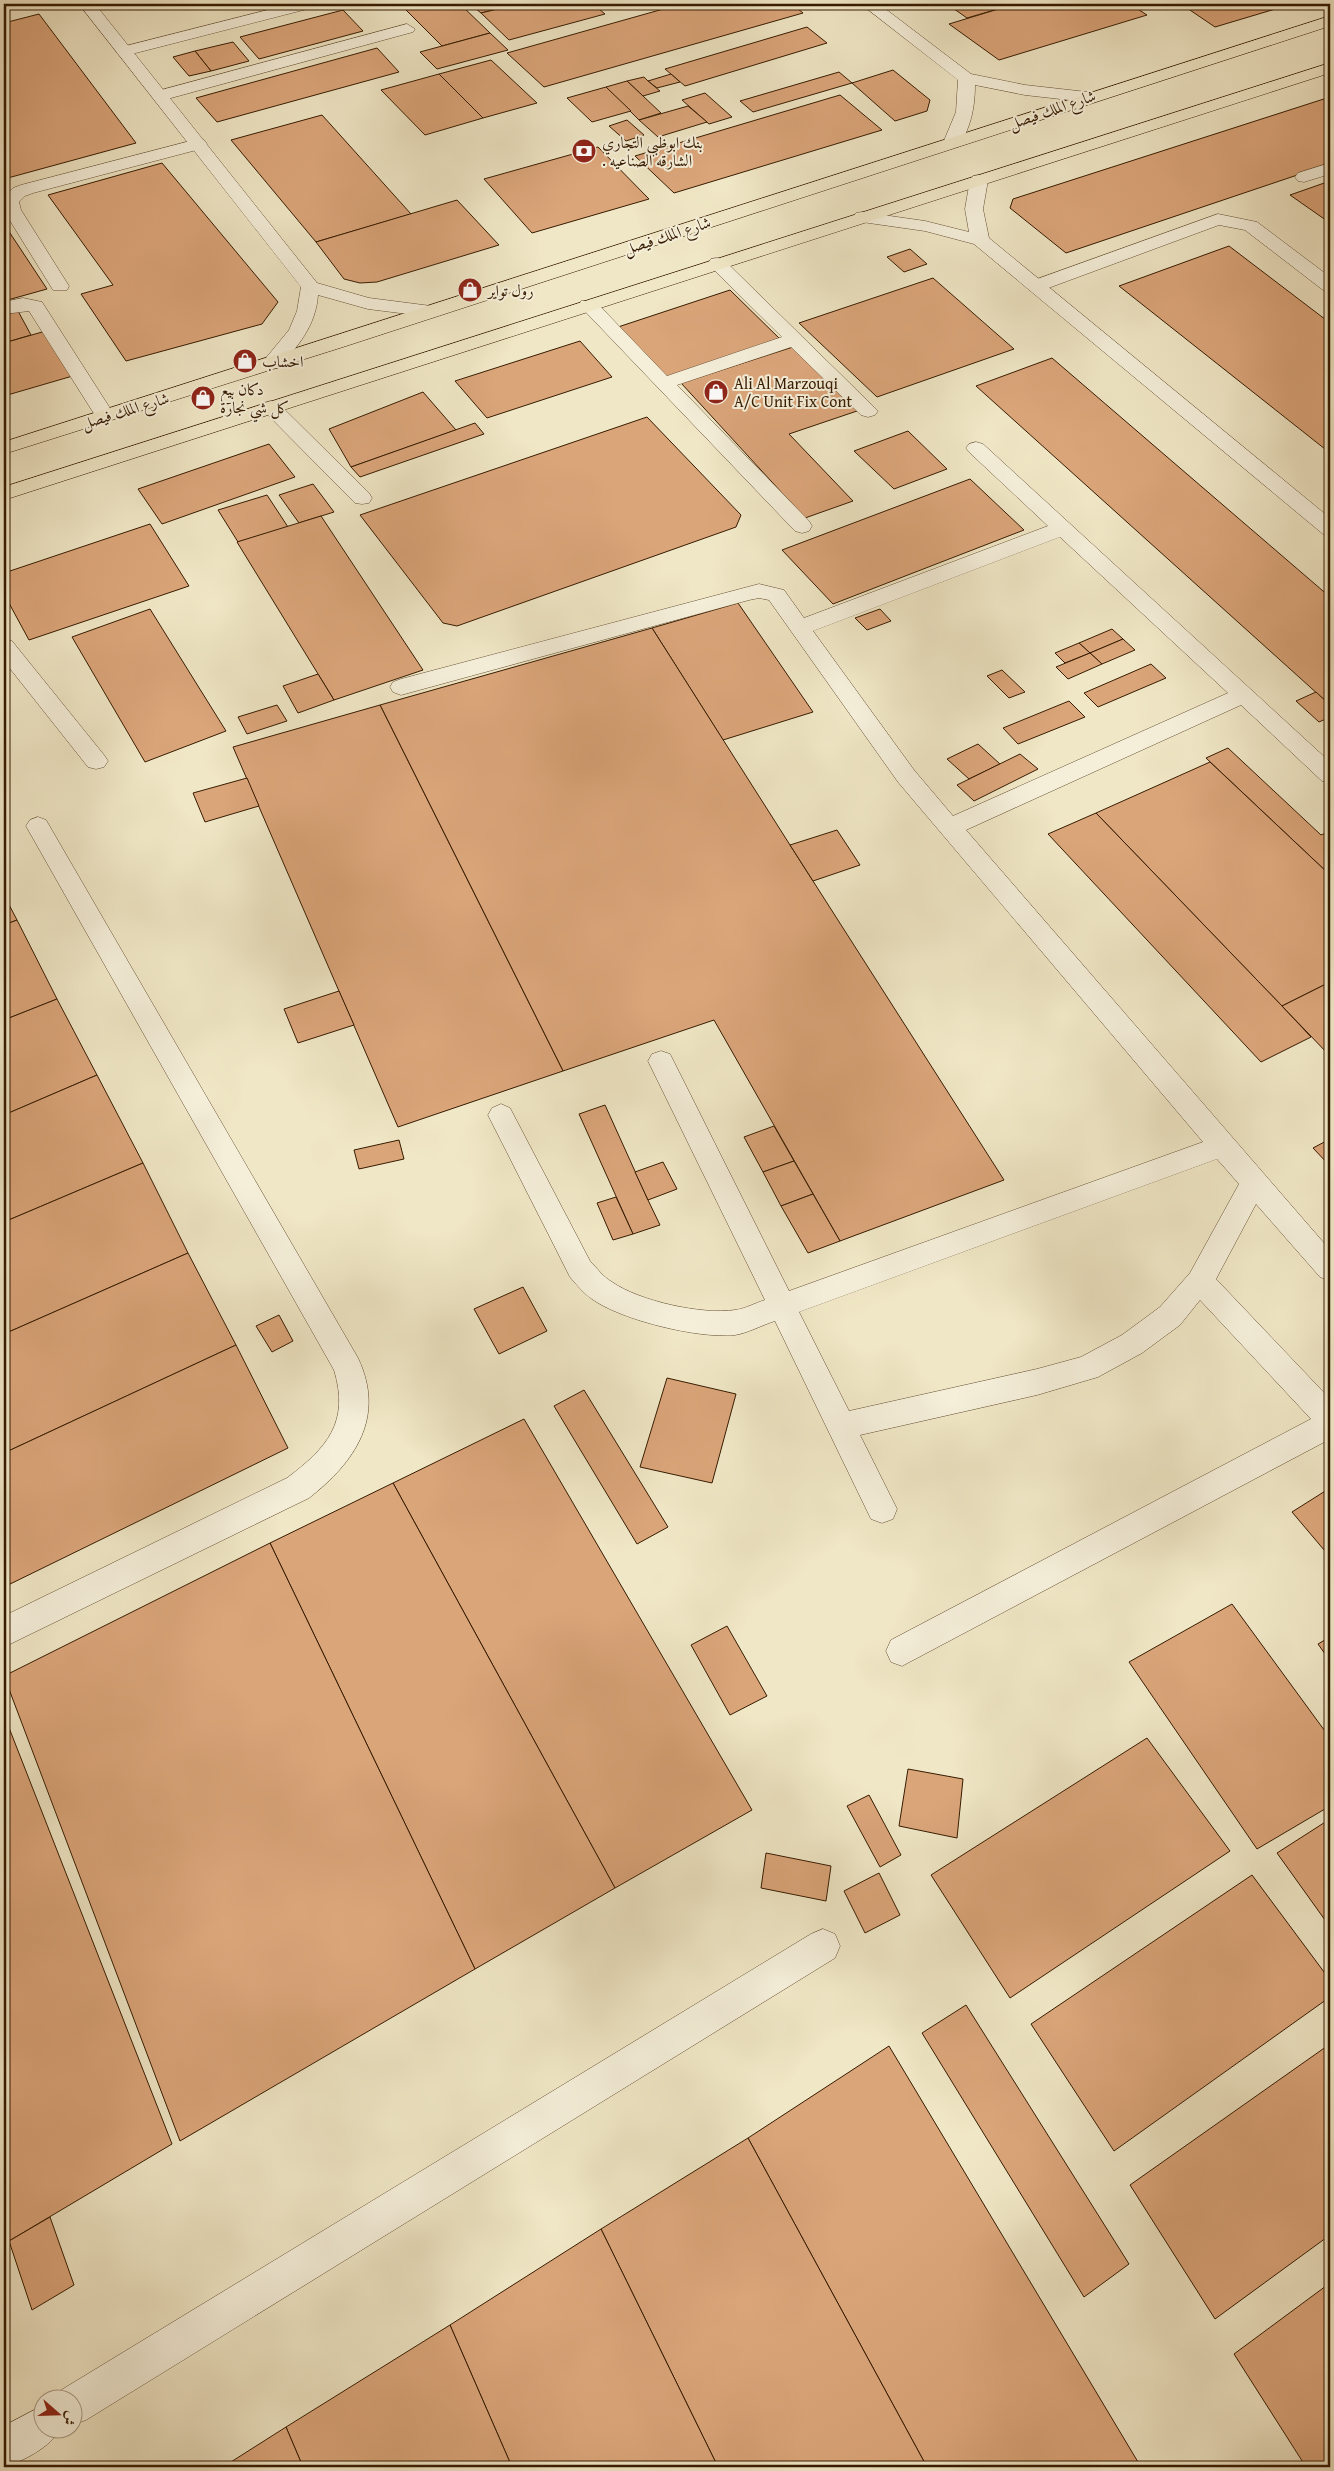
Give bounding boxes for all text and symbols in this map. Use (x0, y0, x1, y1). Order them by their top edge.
street label: شارع الملك فيصل (1005, 83, 1099, 137)
place label: بنك ابوظبي التجاري . الشارقه الصناعيه (602, 130, 703, 172)
bank icon: بنك ابوظبي التجاري . الشارقه الصناعيه (571, 138, 597, 164)
street label: شارع الملك فيصل (620, 210, 714, 262)
shop icon: رول تواير (457, 277, 483, 303)
place label: رول تواير (486, 278, 534, 302)
shop icon: اخشاب (232, 348, 258, 374)
place label: اخشاب (262, 349, 304, 373)
place label: Ali Al Marzouqi A/C Unit Fix Cont (734, 371, 852, 413)
place label: دكان بيع كل شي نجارة (220, 377, 289, 423)
shop icon: Ali Al Marzouqi A/C Unit Fix Cont (703, 379, 729, 405)
street label: شارع الملك فيصل (78, 385, 172, 437)
shop icon: دكان بيع كل شي نجارة (190, 385, 216, 411)
north arrow (32, 2388, 82, 2438)
text: ش (58, 2408, 82, 2428)

